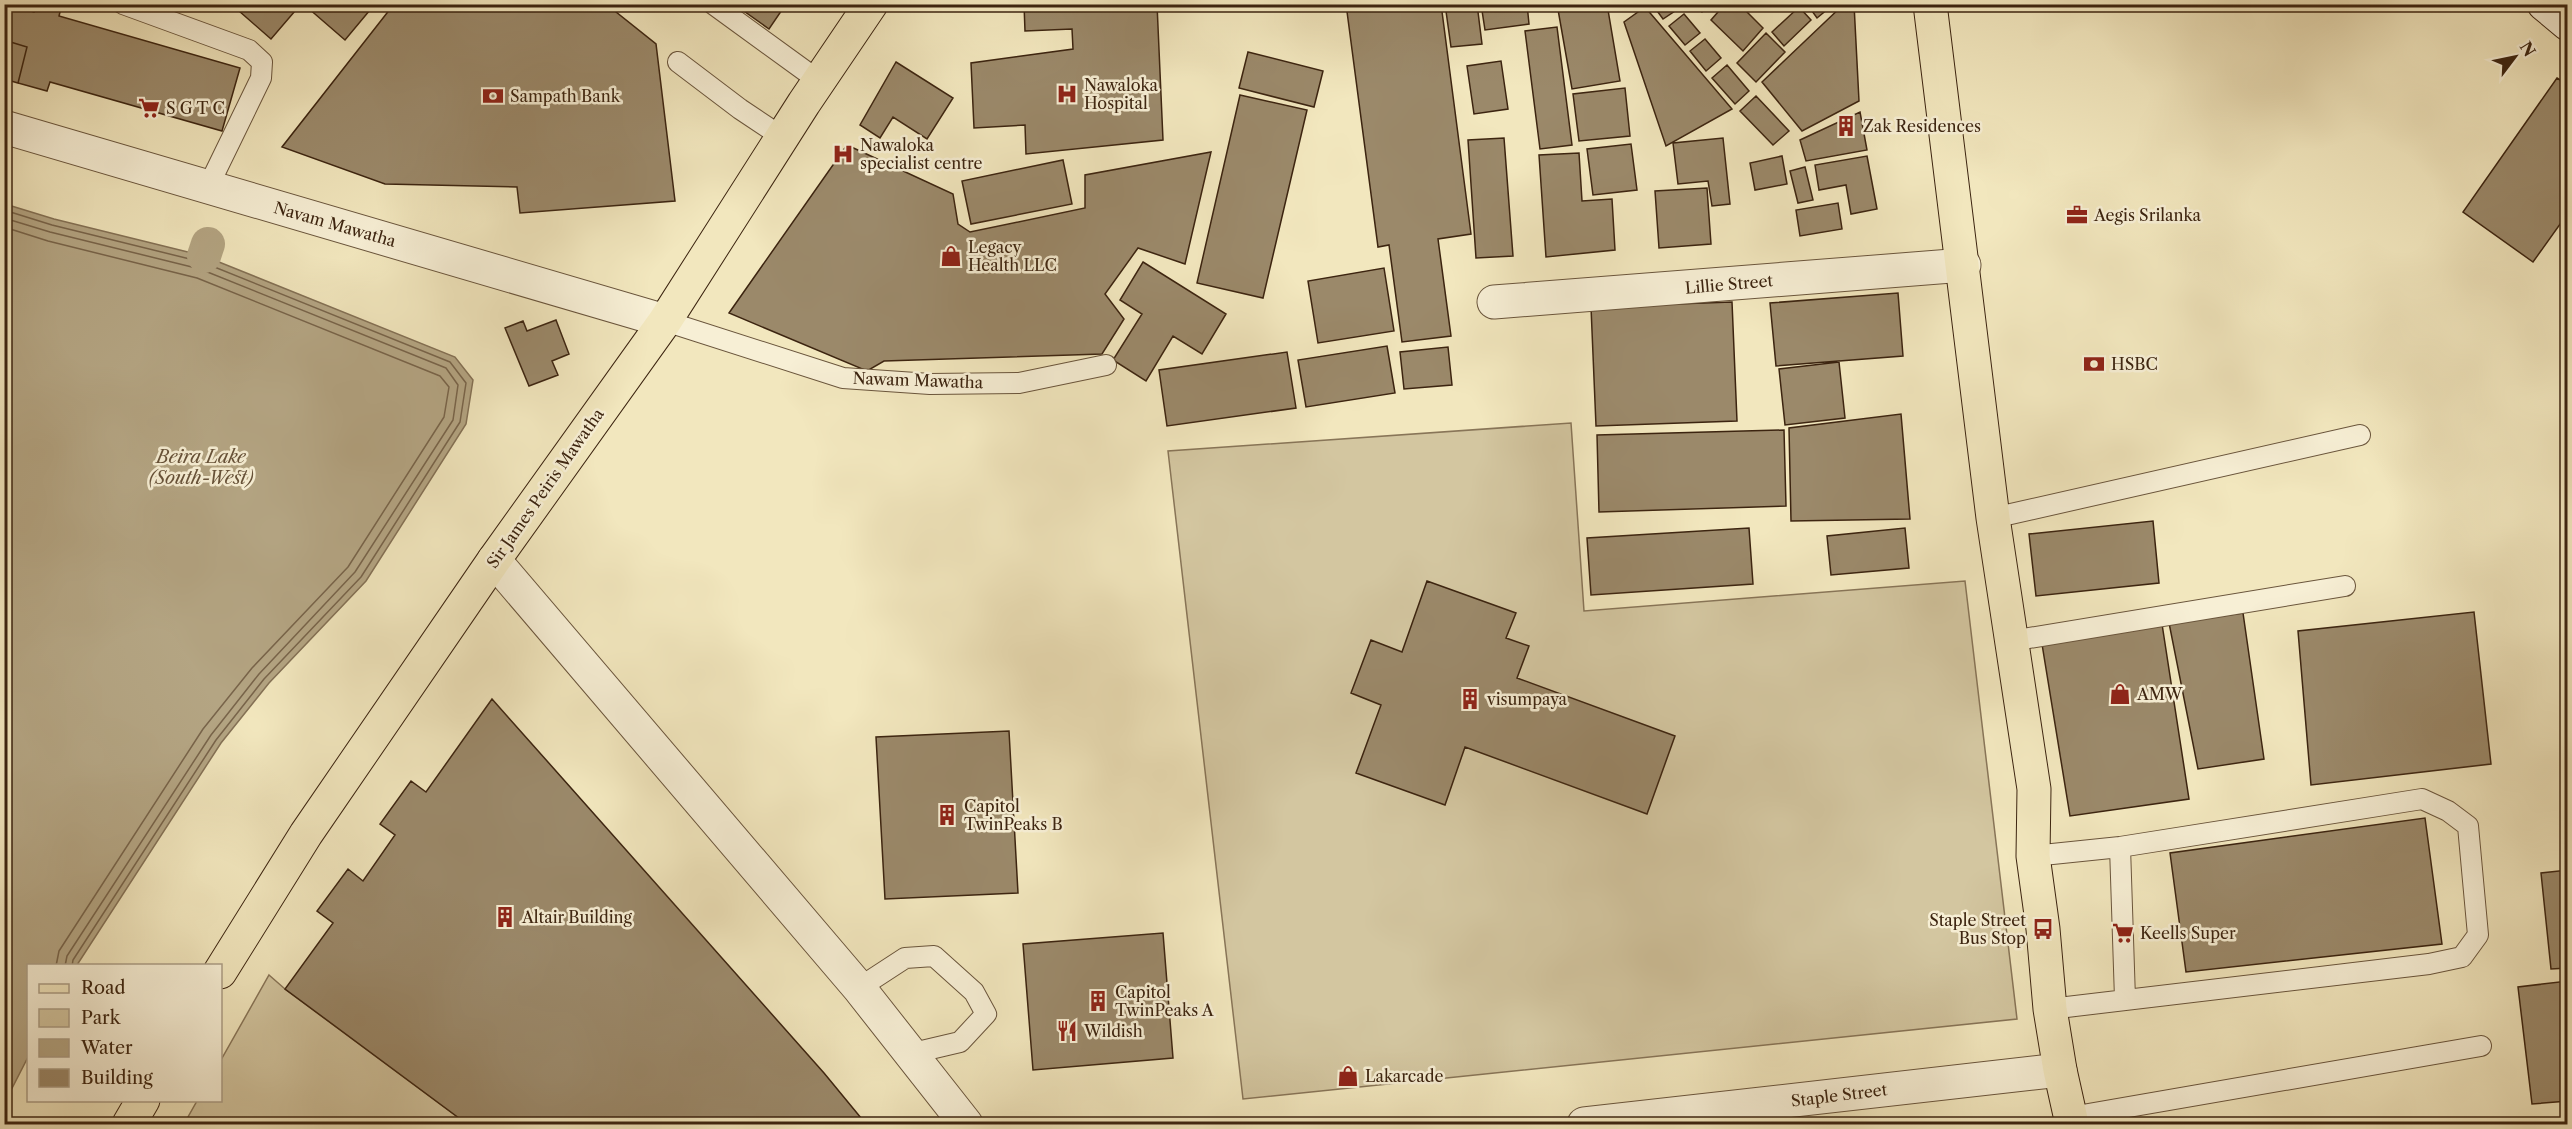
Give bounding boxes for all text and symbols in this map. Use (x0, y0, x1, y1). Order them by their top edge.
north arrow (2485, 27, 2545, 87)
text: N (2516, 38, 2540, 60)
place label: Nawaloka Hospital (1084, 75, 1159, 113)
hospital icon: Nawaloka Hospital (1055, 82, 1079, 106)
bank icon: Sampath Bank (481, 84, 505, 108)
place label: Sampath Bank (510, 86, 621, 106)
supermarket icon: S G T C (137, 96, 161, 120)
place label: S G T C (166, 98, 225, 118)
building icon: Zak Residences (1834, 114, 1858, 138)
place label: Zak Residences (1863, 116, 1981, 136)
place label: Nawaloka specialist centre (860, 135, 982, 173)
hospital icon: Nawaloka specialist centre (831, 142, 855, 166)
street label: Navam Mawatha (272, 197, 399, 251)
office icon: Aegis Srilanka (2065, 203, 2089, 227)
place label: Aegis Srilanka (2093, 205, 2201, 225)
place label: Legacy Health LLC (968, 237, 1057, 275)
shop icon: Legacy Health LLC (939, 244, 963, 268)
street label: Lillie Street (1684, 270, 1774, 298)
bank icon: HSBC (2082, 352, 2106, 376)
place label: HSBC (2111, 354, 2158, 374)
street label: Nawam Mawatha (852, 368, 984, 392)
street label: Sir James Peiris Mawatha (482, 404, 608, 572)
water label: Beira Lake (South-West) (148, 446, 254, 489)
shop icon: AMW (2108, 682, 2132, 706)
place label: AMW (2136, 684, 2183, 704)
building icon: visumpaya (1458, 687, 1482, 711)
place label: visumpaya (1486, 689, 1568, 709)
place label: Capitol TwinPeaks B (964, 796, 1063, 834)
building icon: Capitol TwinPeaks B (935, 803, 959, 827)
building icon: Altair Building (493, 905, 517, 929)
place label: Altair Building (521, 907, 633, 927)
place label: Staple Street Bus Stop (1929, 910, 2026, 948)
bus stop icon: Staple Street Bus Stop (2031, 917, 2055, 941)
supermarket icon: Keells Super (2111, 921, 2135, 945)
place label: Keells Super (2140, 923, 2236, 943)
legend (27, 964, 222, 1102)
text: Road (81, 977, 126, 999)
place label: Capitol TwinPeaks A (1115, 982, 1215, 1020)
building icon: Capitol TwinPeaks A (1086, 989, 1110, 1013)
text: Park (81, 1007, 122, 1029)
restaurant icon: Wildish (1055, 1019, 1079, 1043)
place label: Wildish (1083, 1021, 1143, 1041)
text: Water (80, 1037, 133, 1059)
shop icon: Lakarcade (1336, 1064, 1360, 1088)
place label: Lakarcade (1365, 1066, 1443, 1086)
text: Building (81, 1067, 153, 1089)
street label: Staple Street (1790, 1079, 1889, 1111)

